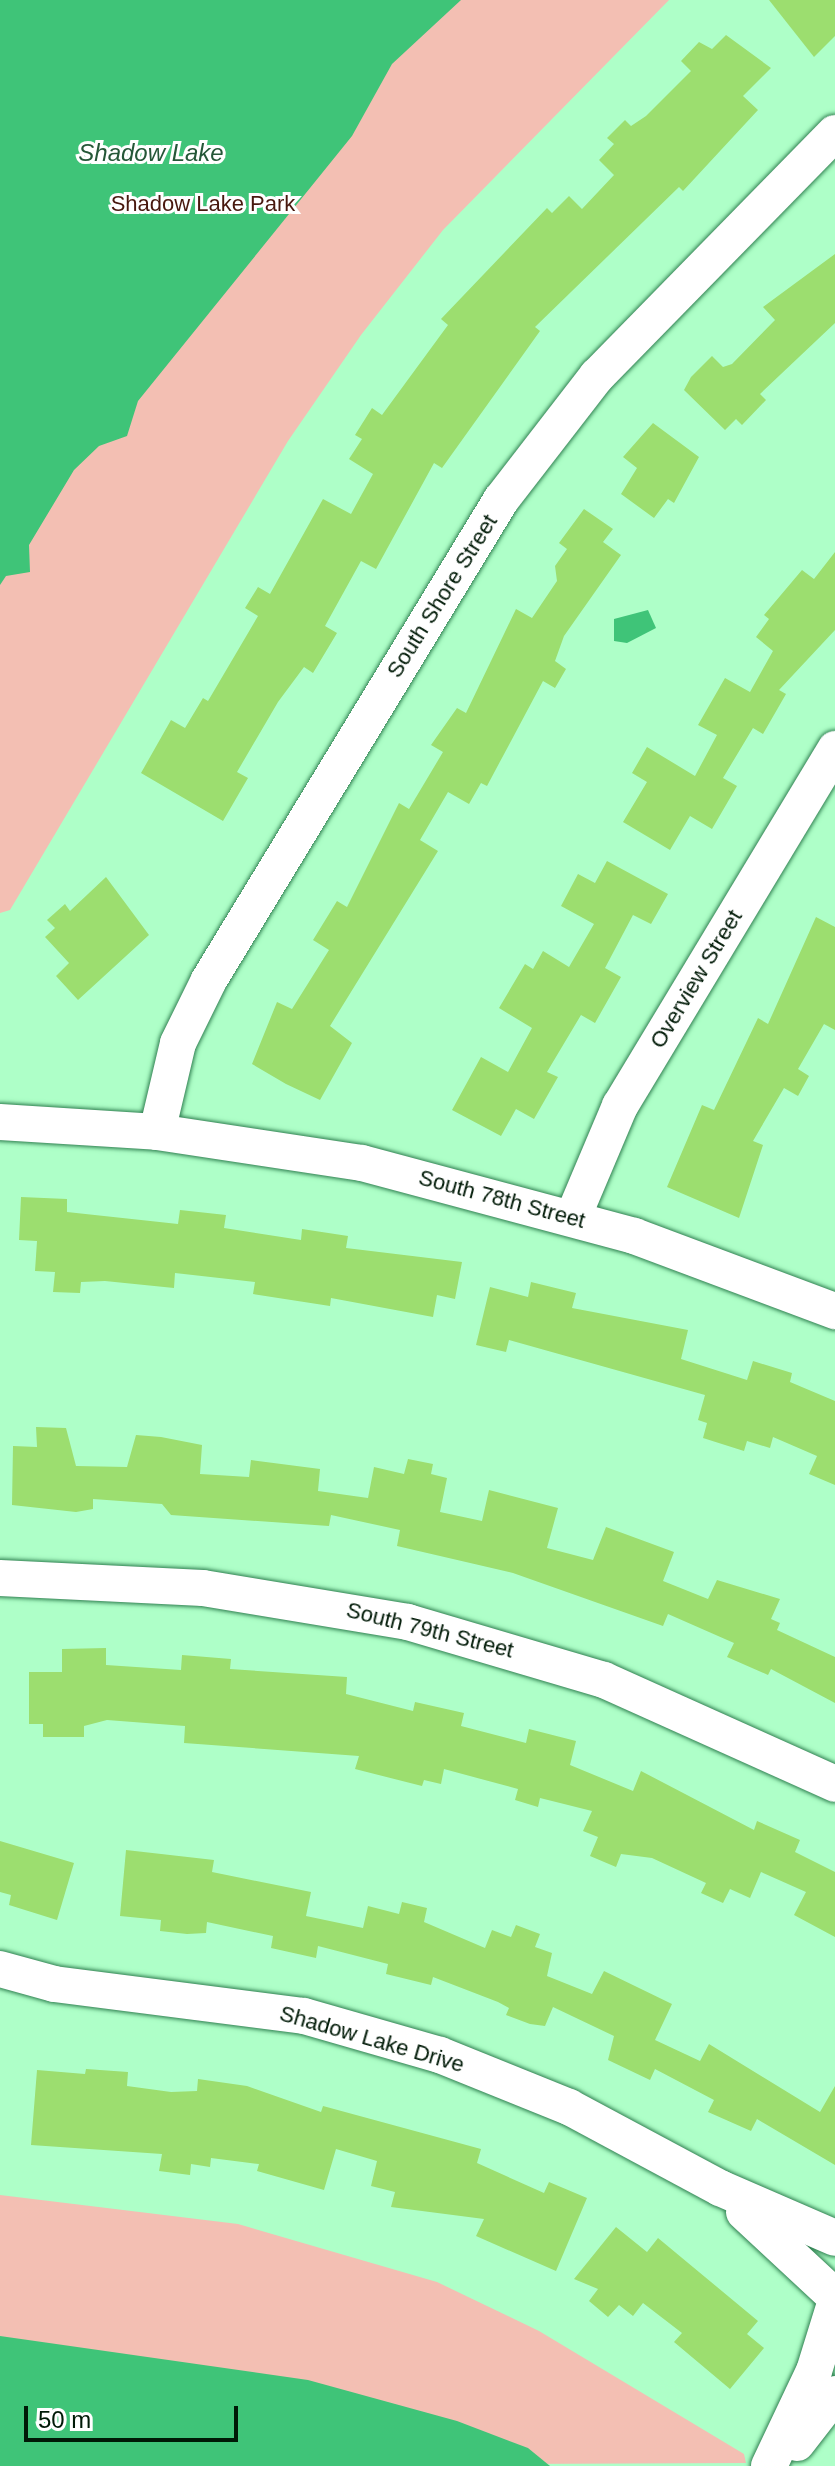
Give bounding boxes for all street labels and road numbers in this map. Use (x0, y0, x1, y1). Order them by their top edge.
street label: South Shore Street (381, 510, 503, 682)
street label: Overview Street (644, 905, 748, 1053)
street label: South 78th Street (416, 1164, 588, 1234)
street label: South 79th Street (344, 1596, 516, 1664)
street label: Shadow Lake Drive (277, 2000, 467, 2078)

